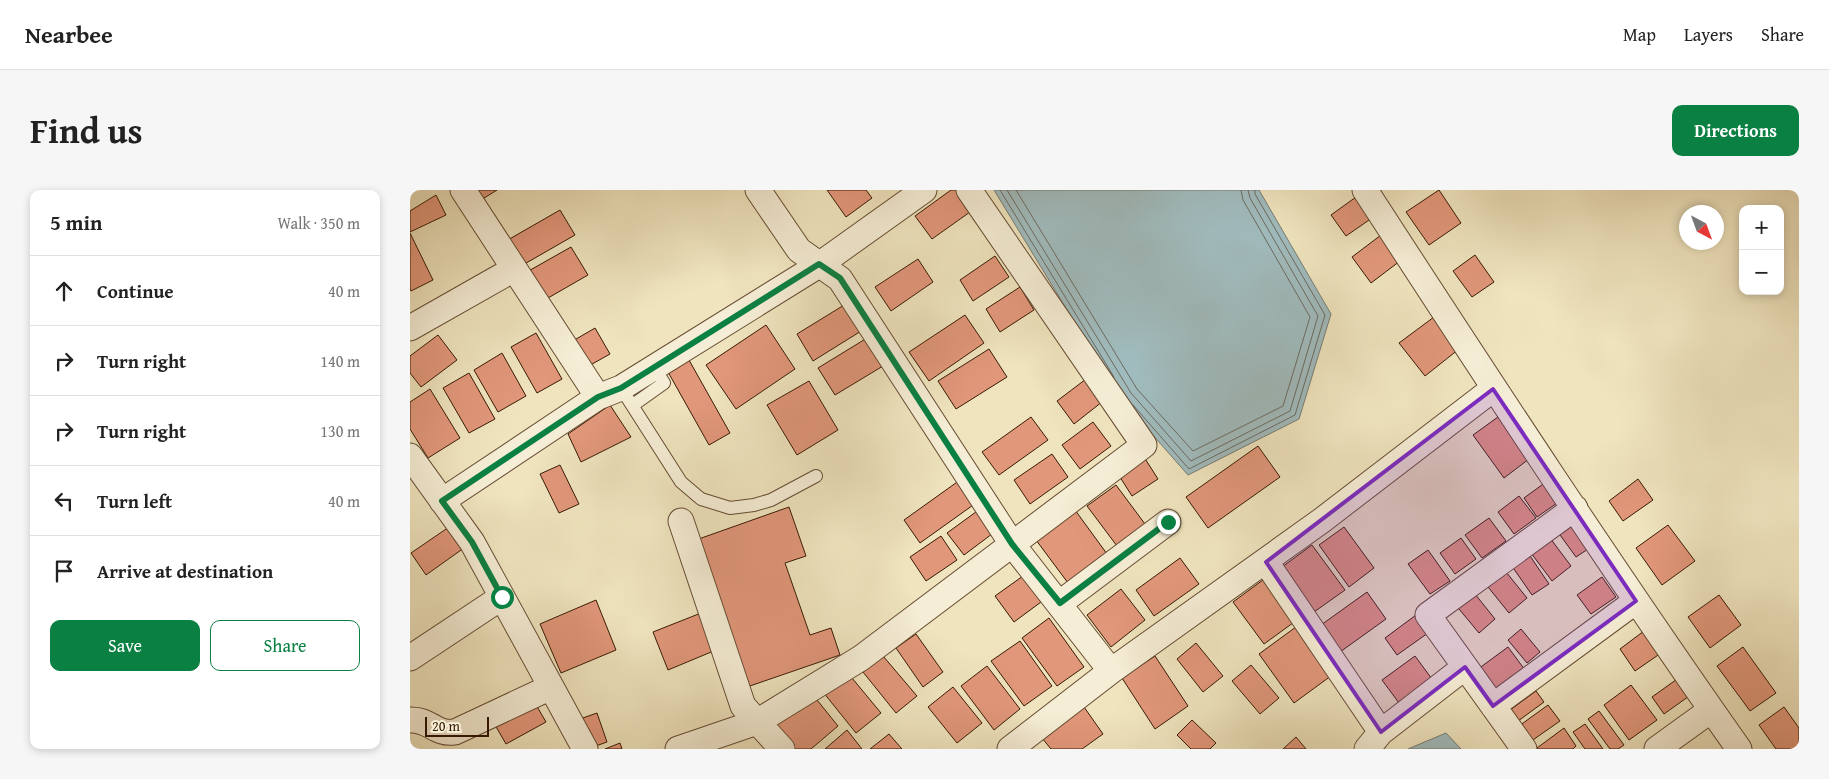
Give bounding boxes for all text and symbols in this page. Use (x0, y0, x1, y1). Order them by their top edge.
text: Nearbee (25, 17, 113, 52)
text: Map (1623, 21, 1656, 48)
text: Layers (1684, 21, 1733, 48)
text: Share (1761, 21, 1804, 48)
text: Find us (30, 105, 143, 156)
button: Directions (1672, 105, 1799, 156)
north arrow (1679, 205, 1724, 250)
map controls (1739, 205, 1784, 295)
button: + (1739, 205, 1784, 250)
text: 5 min (50, 207, 102, 238)
text: Walk · 350 m (277, 211, 360, 235)
button: − (1739, 250, 1784, 295)
icon: ahead (50, 277, 78, 305)
text: Continue (97, 277, 174, 305)
text: 40 m (328, 279, 360, 303)
icon: right (50, 347, 78, 375)
text: Turn right (97, 347, 186, 375)
text: 140 m (320, 349, 360, 373)
icon: right (50, 417, 78, 445)
text: Turn right (97, 417, 186, 445)
text: 130 m (320, 419, 360, 443)
icon: left (50, 487, 78, 515)
text: Turn left (97, 487, 172, 515)
text: 40 m (328, 489, 360, 513)
route end (1157, 511, 1180, 534)
icon: arrive (50, 557, 78, 585)
text: Arrive at destination (97, 557, 273, 585)
route start (491, 586, 514, 609)
button: Save (50, 620, 200, 671)
button: Share (210, 620, 360, 671)
scale bar (425, 714, 489, 737)
text: 20 m (432, 716, 460, 736)

